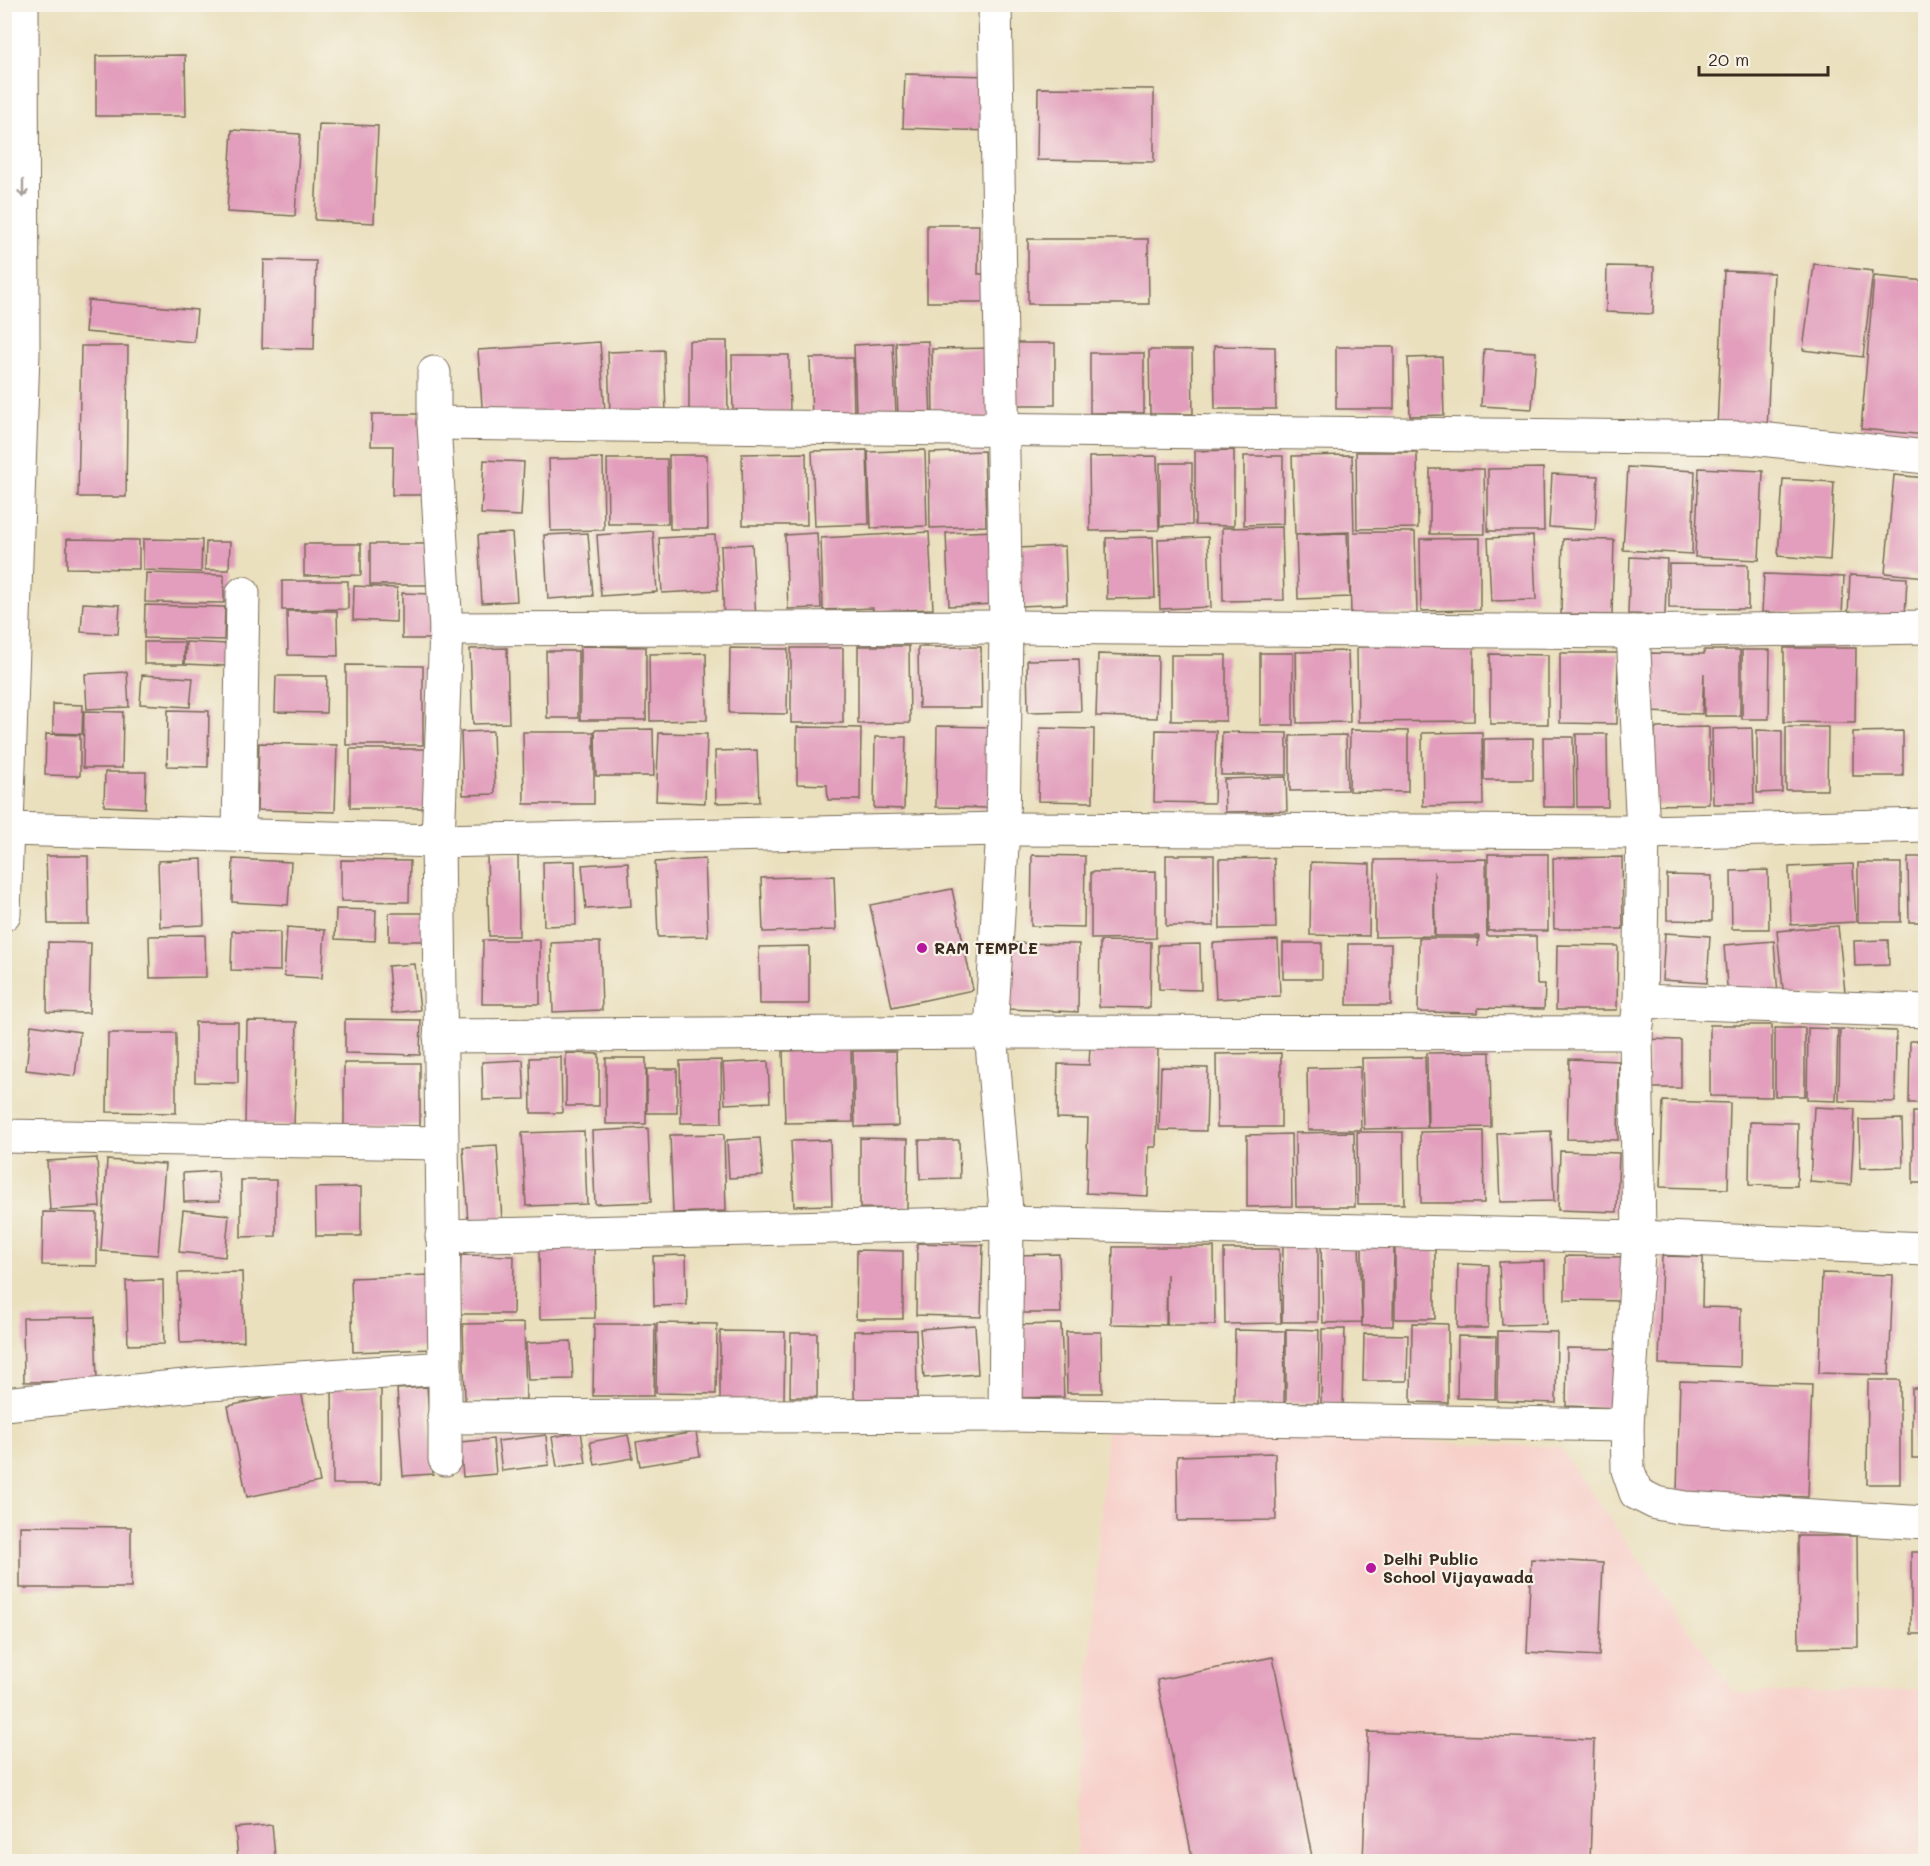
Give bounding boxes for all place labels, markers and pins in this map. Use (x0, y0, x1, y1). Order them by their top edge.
place label: RAM TEMPLE (934, 937, 1038, 958)
marker: RAM TEMPLE (915, 941, 929, 955)
place label: Delhi Public School Vijayawada (1383, 1548, 1534, 1587)
marker: Delhi Public School Vijayawada (1364, 1561, 1378, 1575)

